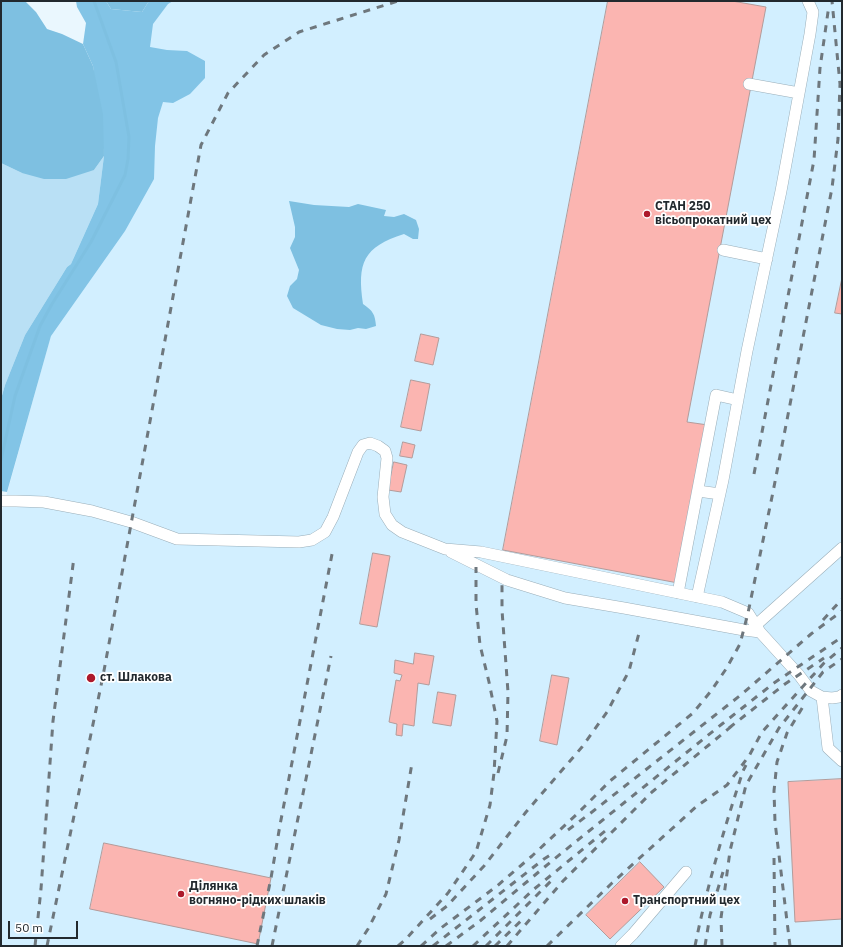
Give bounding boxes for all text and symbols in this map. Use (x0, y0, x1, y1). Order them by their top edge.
place label: СТАН 250 вісьопрокатний цех (655, 200, 771, 228)
marker: СТАН 250 вісьопрокатний цех (642, 209, 652, 219)
place label: ст. Шлакова (100, 671, 172, 685)
marker: ст. Шлакова (85, 672, 97, 684)
place label: Ділянка вогняно-рідких шлаків (189, 880, 326, 908)
marker: Ділянка вогняно-рідких шлаків (176, 889, 186, 899)
place label: Транспортний цех (633, 894, 740, 908)
marker: Транспортний цех (620, 896, 630, 906)
scale bar (10, 913, 80, 939)
text: 50 m (15, 920, 43, 935)

